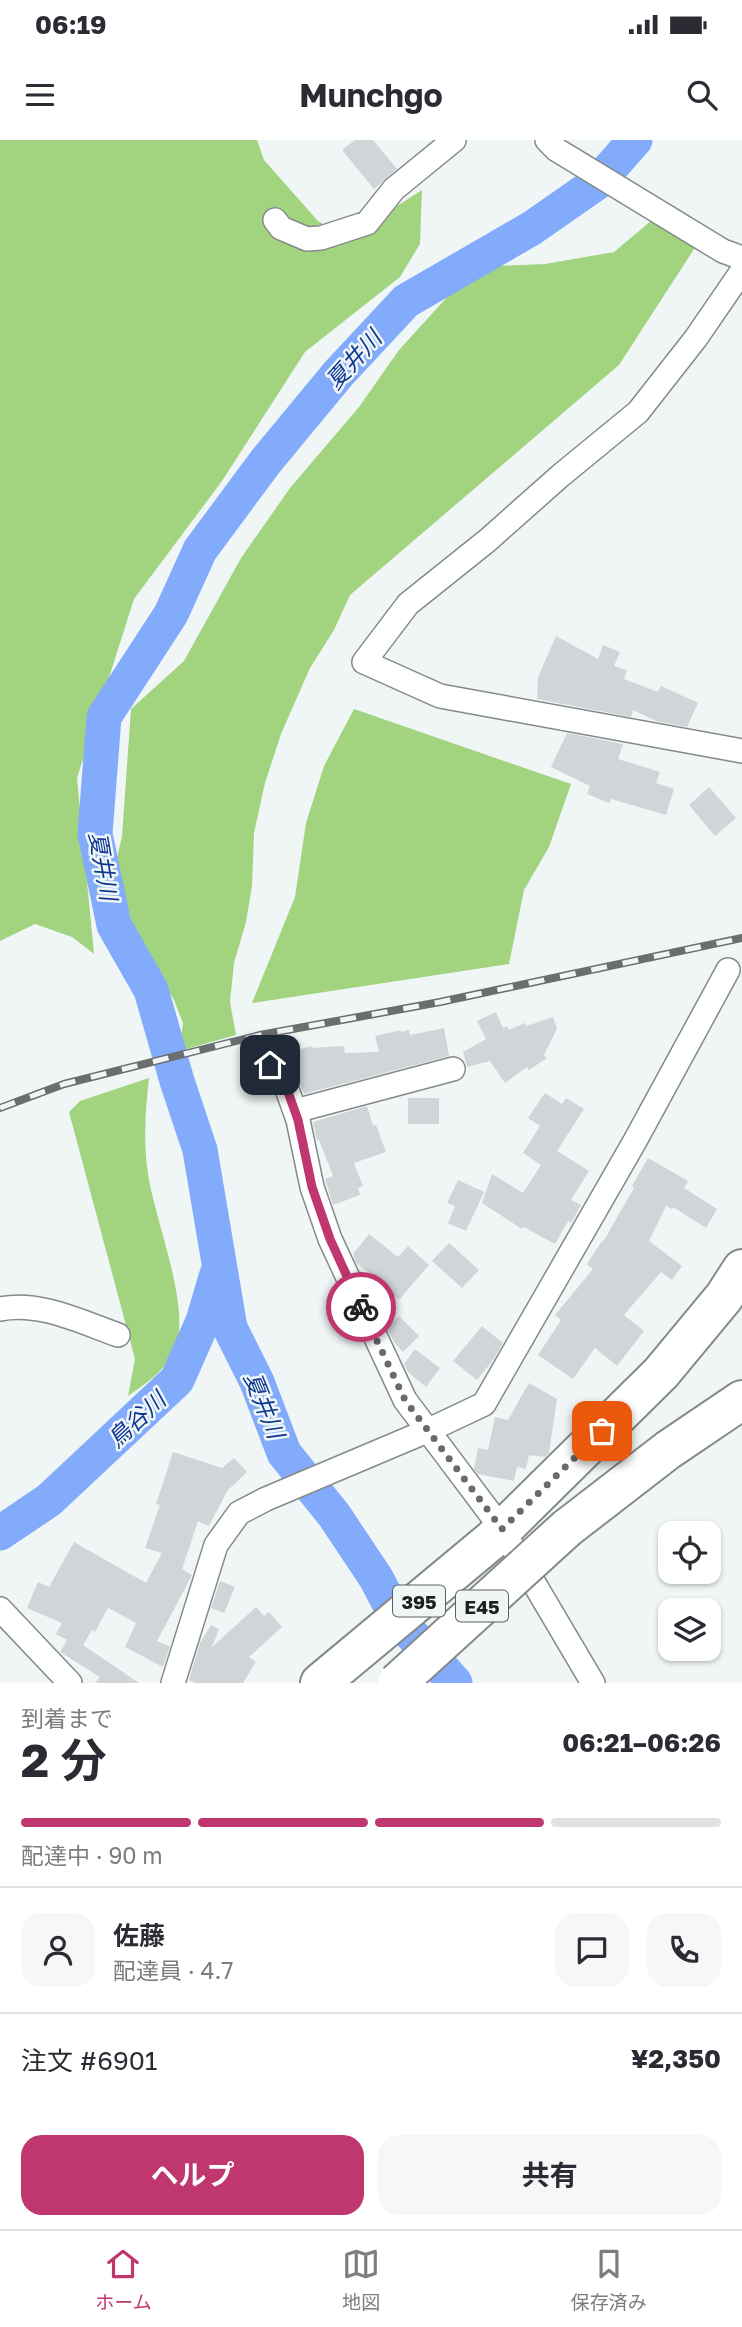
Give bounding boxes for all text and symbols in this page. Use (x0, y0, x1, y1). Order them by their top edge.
text: 06:19 (35, 9, 107, 40)
icon: menu (21, 76, 59, 114)
text: Munchgo (299, 76, 443, 114)
icon: search (683, 76, 721, 114)
water label: 夏井川 (320, 322, 388, 394)
water label: 夏井川 (84, 830, 124, 905)
pin (240, 1035, 300, 1095)
icon: home (251, 1046, 289, 1084)
courier (326, 1272, 396, 1342)
icon: bike (342, 1288, 380, 1326)
water label: 夏井川 (239, 1368, 292, 1445)
water label: 鳥谷川 (101, 1383, 173, 1453)
pin (572, 1401, 632, 1461)
icon: bag (583, 1412, 621, 1450)
map controls (658, 1521, 721, 1661)
button: locate (658, 1521, 721, 1584)
road number: 395 (393, 1586, 445, 1616)
road number: E45 (456, 1590, 508, 1622)
button: layers (658, 1598, 721, 1661)
text: 到着まで (21, 1704, 113, 1732)
text: 06:21–06:26 (562, 1727, 721, 1758)
text: 2 分 (21, 1732, 107, 1787)
text: 配達中 · 90 m (21, 1841, 163, 1869)
button: person (21, 1913, 95, 1987)
button: chat (555, 1913, 629, 1987)
button: phone (647, 1913, 721, 1987)
text: 佐藤 (113, 1920, 165, 1951)
text: 配達員 · 4.7 (113, 1956, 234, 1984)
text: ¥2,350 (631, 2043, 721, 2074)
text: 注文 #6901 (21, 2045, 157, 2076)
button: ヘルプ (21, 2135, 364, 2215)
button: 共有 (378, 2135, 721, 2215)
tab: ホーム (95, 2245, 152, 2314)
tab: 地図 (342, 2245, 380, 2314)
tab: 保存済み (571, 2245, 647, 2314)

